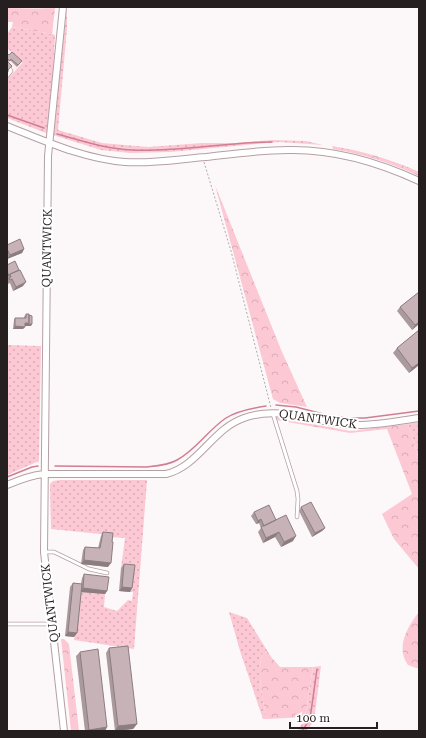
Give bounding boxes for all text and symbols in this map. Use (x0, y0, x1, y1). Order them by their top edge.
street label: QUANTWICK (39, 208, 55, 288)
street label: QUANTWICK (278, 407, 358, 431)
street label: QUANTWICK (38, 563, 62, 643)
scale bar (290, 704, 377, 730)
text: 100 m (296, 711, 330, 725)

